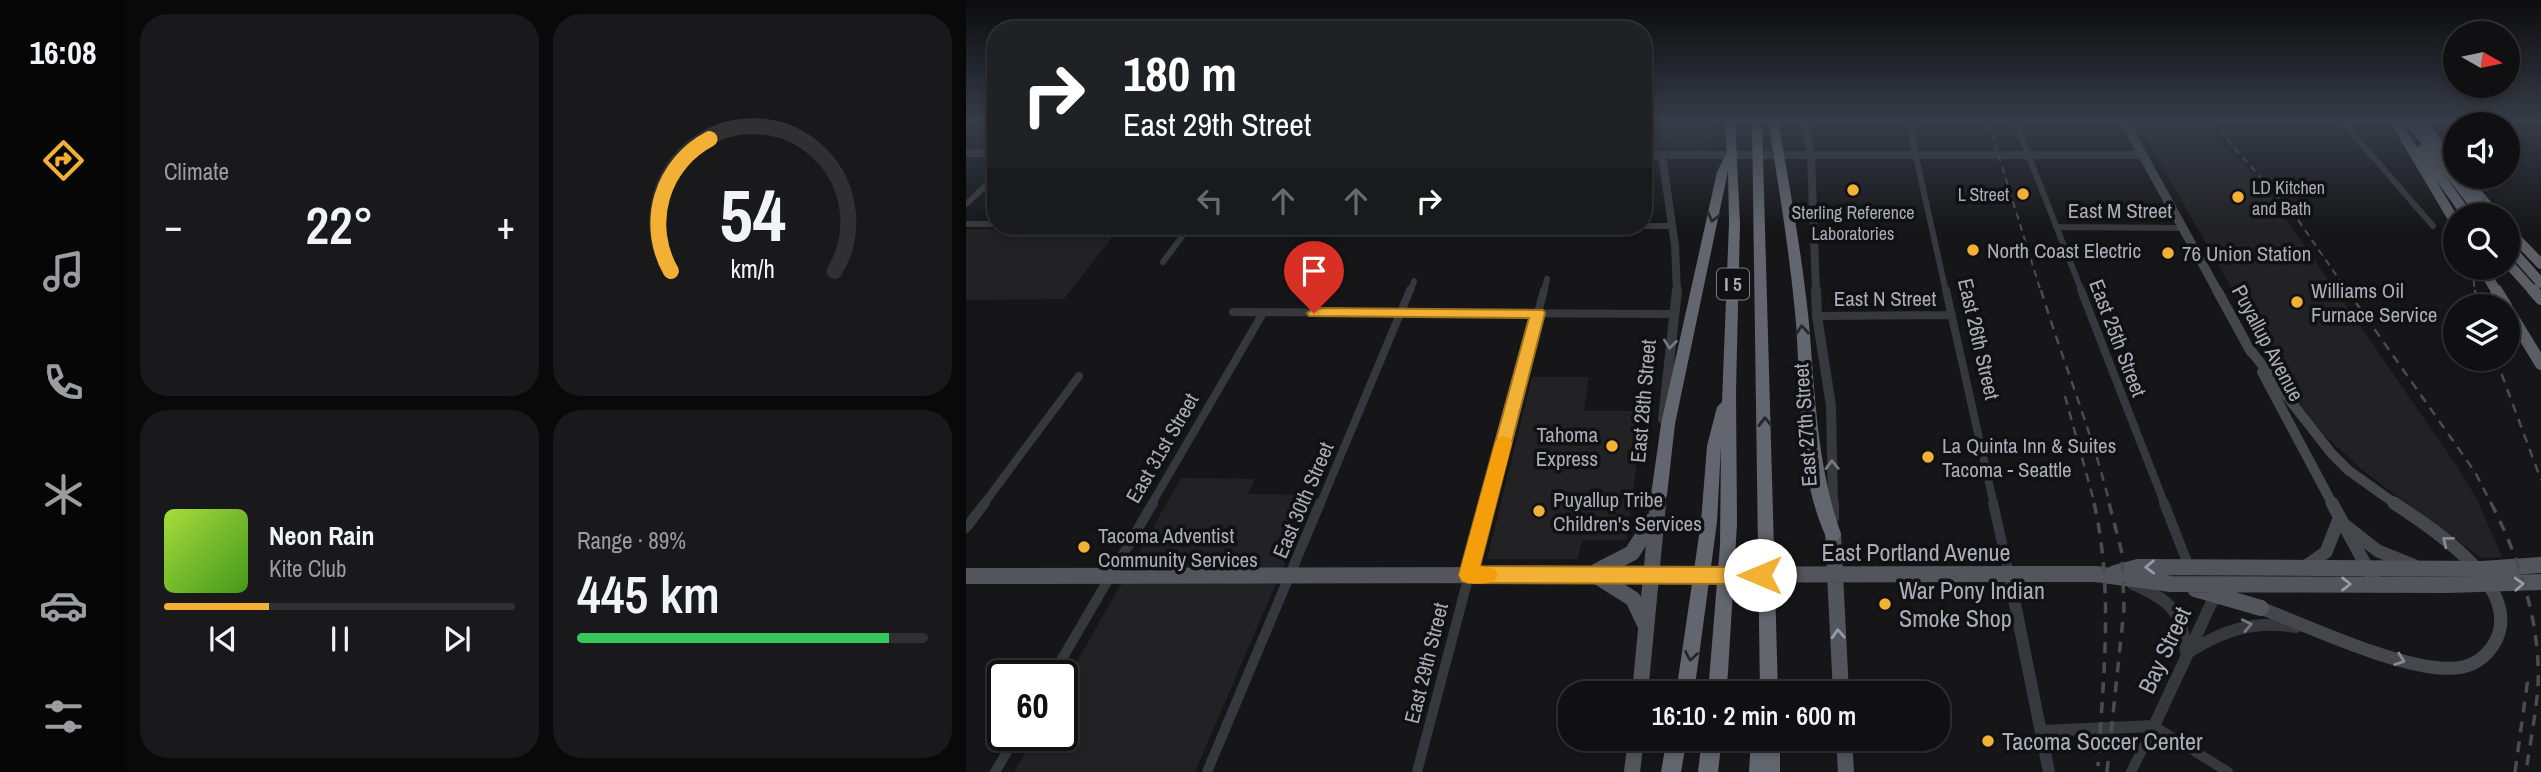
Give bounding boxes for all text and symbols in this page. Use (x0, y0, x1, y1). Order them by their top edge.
north arrow (2443, 21, 2520, 98)
map controls (2443, 21, 2520, 371)
text: 16:08 (29, 31, 97, 74)
text: 180 m (1123, 40, 1237, 106)
icon: right (1008, 49, 1099, 140)
text: East 29th Street (1123, 103, 1311, 146)
button: sound (2443, 112, 2520, 189)
icon: directions (39, 136, 88, 185)
text: Climate (164, 156, 229, 187)
text: 54 (719, 166, 786, 264)
place label: LD Kitchen and Bath (2252, 175, 2325, 221)
icon: left (1191, 182, 1229, 220)
icon: ahead (1264, 182, 1302, 220)
icon: ahead (1337, 182, 1375, 220)
icon: right (1410, 182, 1448, 220)
marker: Sterling Reference Laboratories (1845, 182, 1861, 198)
place label: L Street (1958, 182, 2009, 207)
marker: L Street (2015, 186, 2031, 202)
marker: LD Kitchen and Bath (2230, 189, 2246, 205)
text: 22° (305, 190, 374, 260)
street label: East M Street (2068, 196, 2172, 225)
text: − (164, 200, 182, 251)
text: + (497, 200, 515, 251)
place label: Sterling Reference Laboratories (1791, 200, 1915, 246)
button: search (2443, 203, 2520, 280)
one-way arrow (1707, 211, 1722, 223)
place label: North Coast Electric (1987, 236, 2141, 265)
place label: 76 Union Station (2182, 239, 2311, 268)
pin (1284, 241, 1344, 313)
marker: North Coast Electric (1965, 242, 1981, 258)
marker: 76 Union Station (2160, 245, 2176, 261)
icon: music (39, 247, 88, 296)
text: km/h (730, 252, 775, 286)
icon: arrive (1295, 252, 1333, 290)
road number: I 5 (1717, 268, 1749, 300)
street label: East 25th Street (2082, 275, 2154, 401)
street label: East 26th Street (1951, 276, 2007, 403)
place label: Williams Oil Furnace Service (2311, 276, 2437, 329)
street label: Puyallup Avenue (2225, 280, 2311, 406)
street label: East N Street (1834, 284, 1936, 313)
marker: Williams Oil Furnace Service (2289, 294, 2305, 310)
button: layers (2443, 294, 2520, 371)
one-way arrow (1795, 324, 1810, 335)
street label: East 28th Street (1623, 338, 1663, 464)
one-way arrow (1663, 339, 1678, 350)
icon: phone (39, 358, 88, 407)
street label: East 27th Street (1786, 362, 1824, 488)
street label: East 31st Street (1119, 388, 1205, 508)
one-way arrow (1758, 416, 1773, 427)
place label: Tahoma Express (1536, 420, 1598, 473)
place label: La Quinta Inn & Suites Tacoma - Seattle (1942, 431, 2116, 484)
street label: East 30th Street (1266, 437, 1341, 563)
marker: Tahoma Express (1604, 438, 1620, 454)
marker: La Quinta Inn & Suites Tacoma - Seattle (1920, 449, 1936, 465)
one-way arrow (1824, 460, 1840, 470)
icon: climate (39, 470, 88, 519)
place label: Puyallup Tribe Children's Services (1553, 485, 1702, 538)
marker: Puyallup Tribe Children's Services (1531, 503, 1547, 519)
text: Neon Rain (269, 518, 374, 553)
place label: Tacoma Adventist Community Services (1098, 521, 1258, 574)
text: Range · 89% (577, 525, 686, 556)
street label: East Portland Avenue (1822, 536, 2010, 568)
one-way arrow (2442, 536, 2455, 549)
position arrow (1723, 538, 1797, 612)
marker: Tacoma Adventist Community Services (1076, 539, 1092, 555)
text: Kite Club (269, 553, 347, 584)
text: 445 km (577, 559, 720, 629)
one-way arrow (2144, 560, 2155, 575)
place label: War Pony Indian Smoke Shop (1899, 574, 2045, 634)
one-way arrow (2341, 576, 2351, 592)
one-way arrow (2514, 576, 2525, 591)
icon: car (39, 581, 88, 630)
marker: War Pony Indian Smoke Shop (1877, 596, 1893, 612)
street label: East 29th Street (1397, 599, 1455, 726)
street label: Bay Street (2130, 601, 2198, 698)
one-way arrow (2241, 619, 2253, 634)
icon: previous (204, 620, 242, 658)
icon: pause (321, 620, 359, 658)
icon: next (438, 620, 476, 658)
one-way arrow (1831, 628, 1846, 639)
one-way arrow (1684, 650, 1699, 662)
one-way arrow (2394, 652, 2406, 666)
speed limit sign: 60 (987, 660, 1078, 751)
icon: filters (39, 692, 88, 741)
text: 16:10 · 2 min · 600 m (1652, 698, 1856, 733)
place label: Tacoma Soccer Center (2002, 725, 2203, 757)
marker: Tacoma Soccer Center (1980, 733, 1996, 749)

